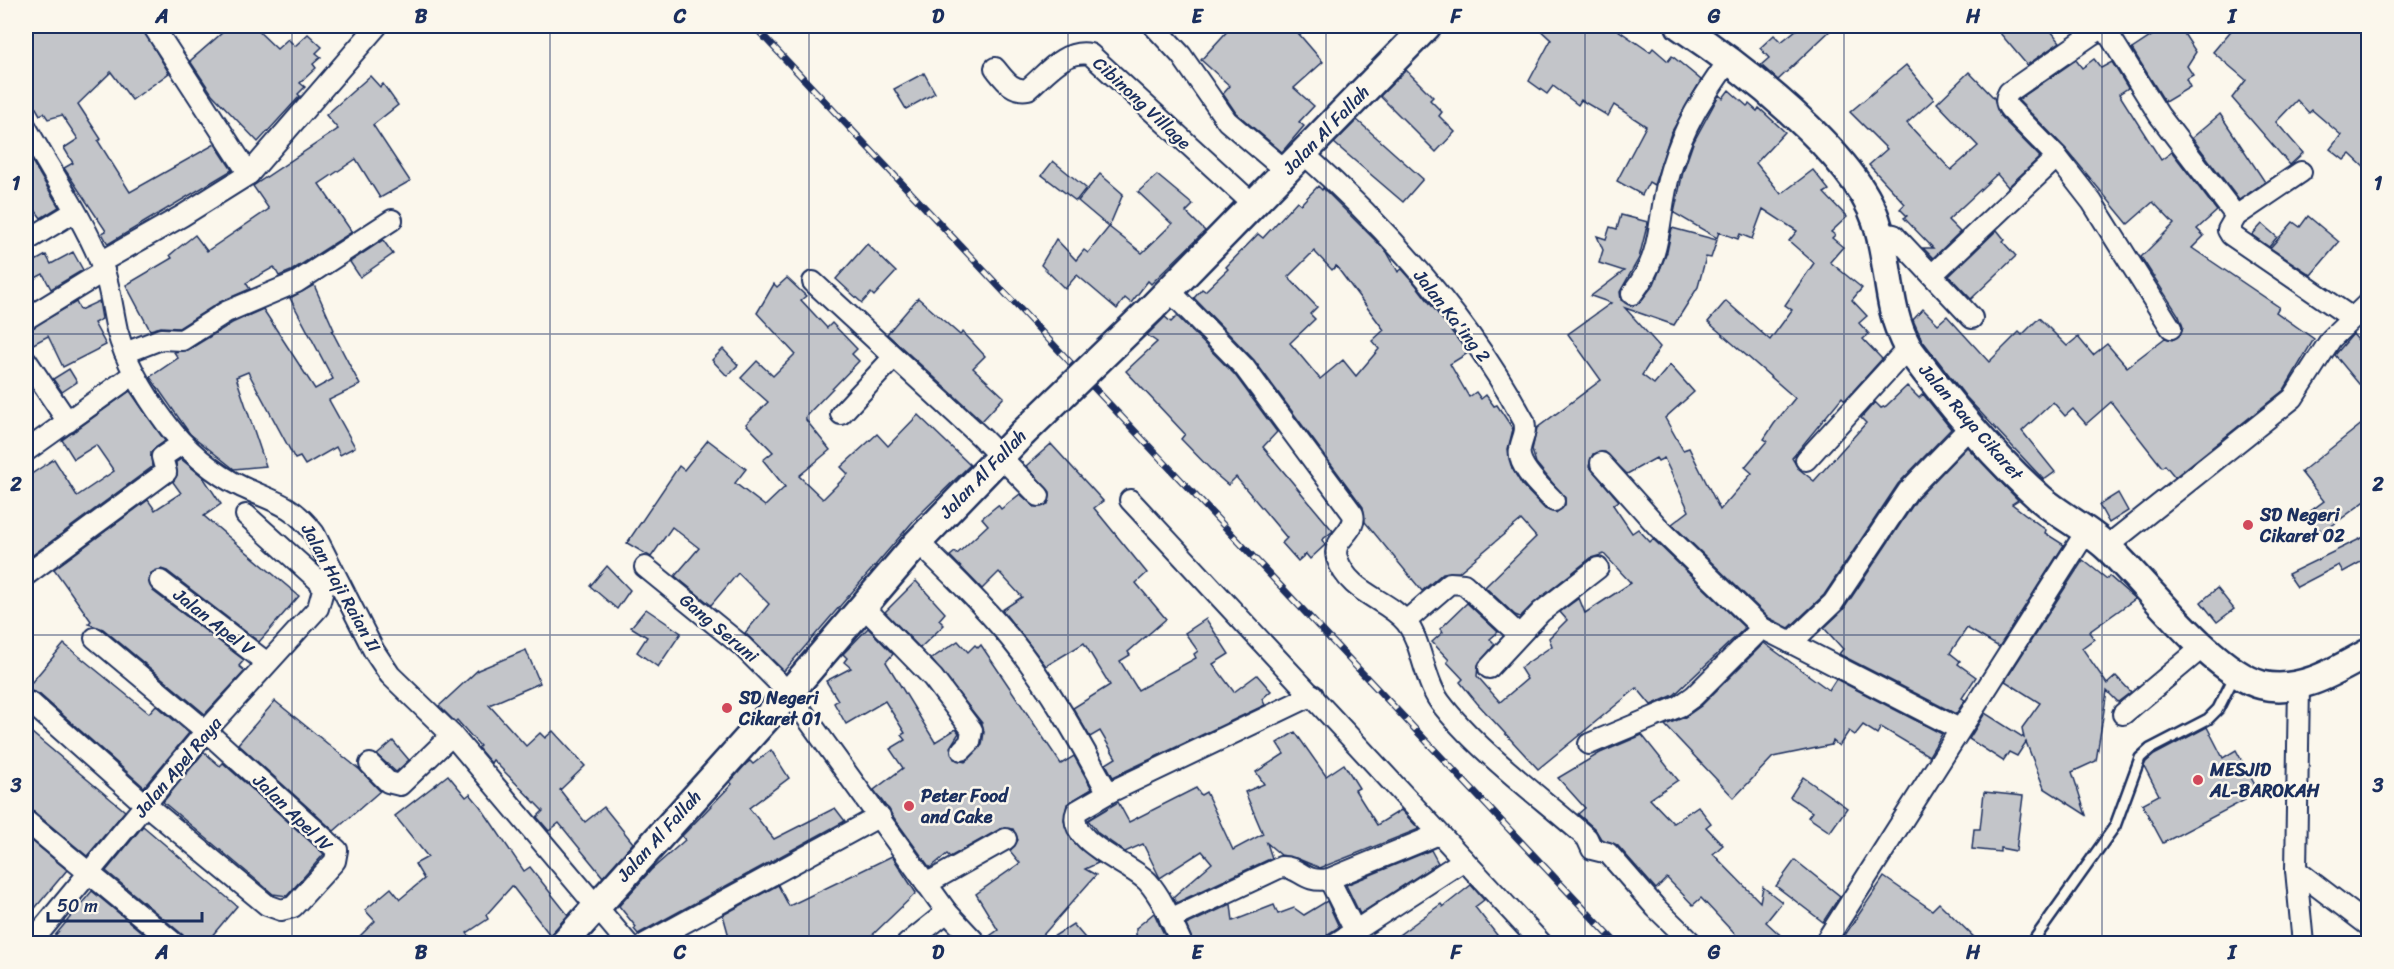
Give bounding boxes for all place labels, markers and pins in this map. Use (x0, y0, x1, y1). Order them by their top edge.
place label: SD Negeri Cikaret 02 (2259, 499, 2345, 552)
marker: SD Negeri Cikaret 02 (2241, 518, 2255, 532)
place label: SD Negeri Cikaret 01 (738, 682, 821, 735)
marker: SD Negeri Cikaret 01 (720, 701, 734, 715)
place label: MESJID AL-BAROKAH (2209, 754, 2320, 807)
marker: MESJID AL-BAROKAH (2191, 773, 2205, 787)
place label: Peter Food and Cake (920, 780, 1009, 833)
marker: Peter Food and Cake (902, 799, 916, 813)

